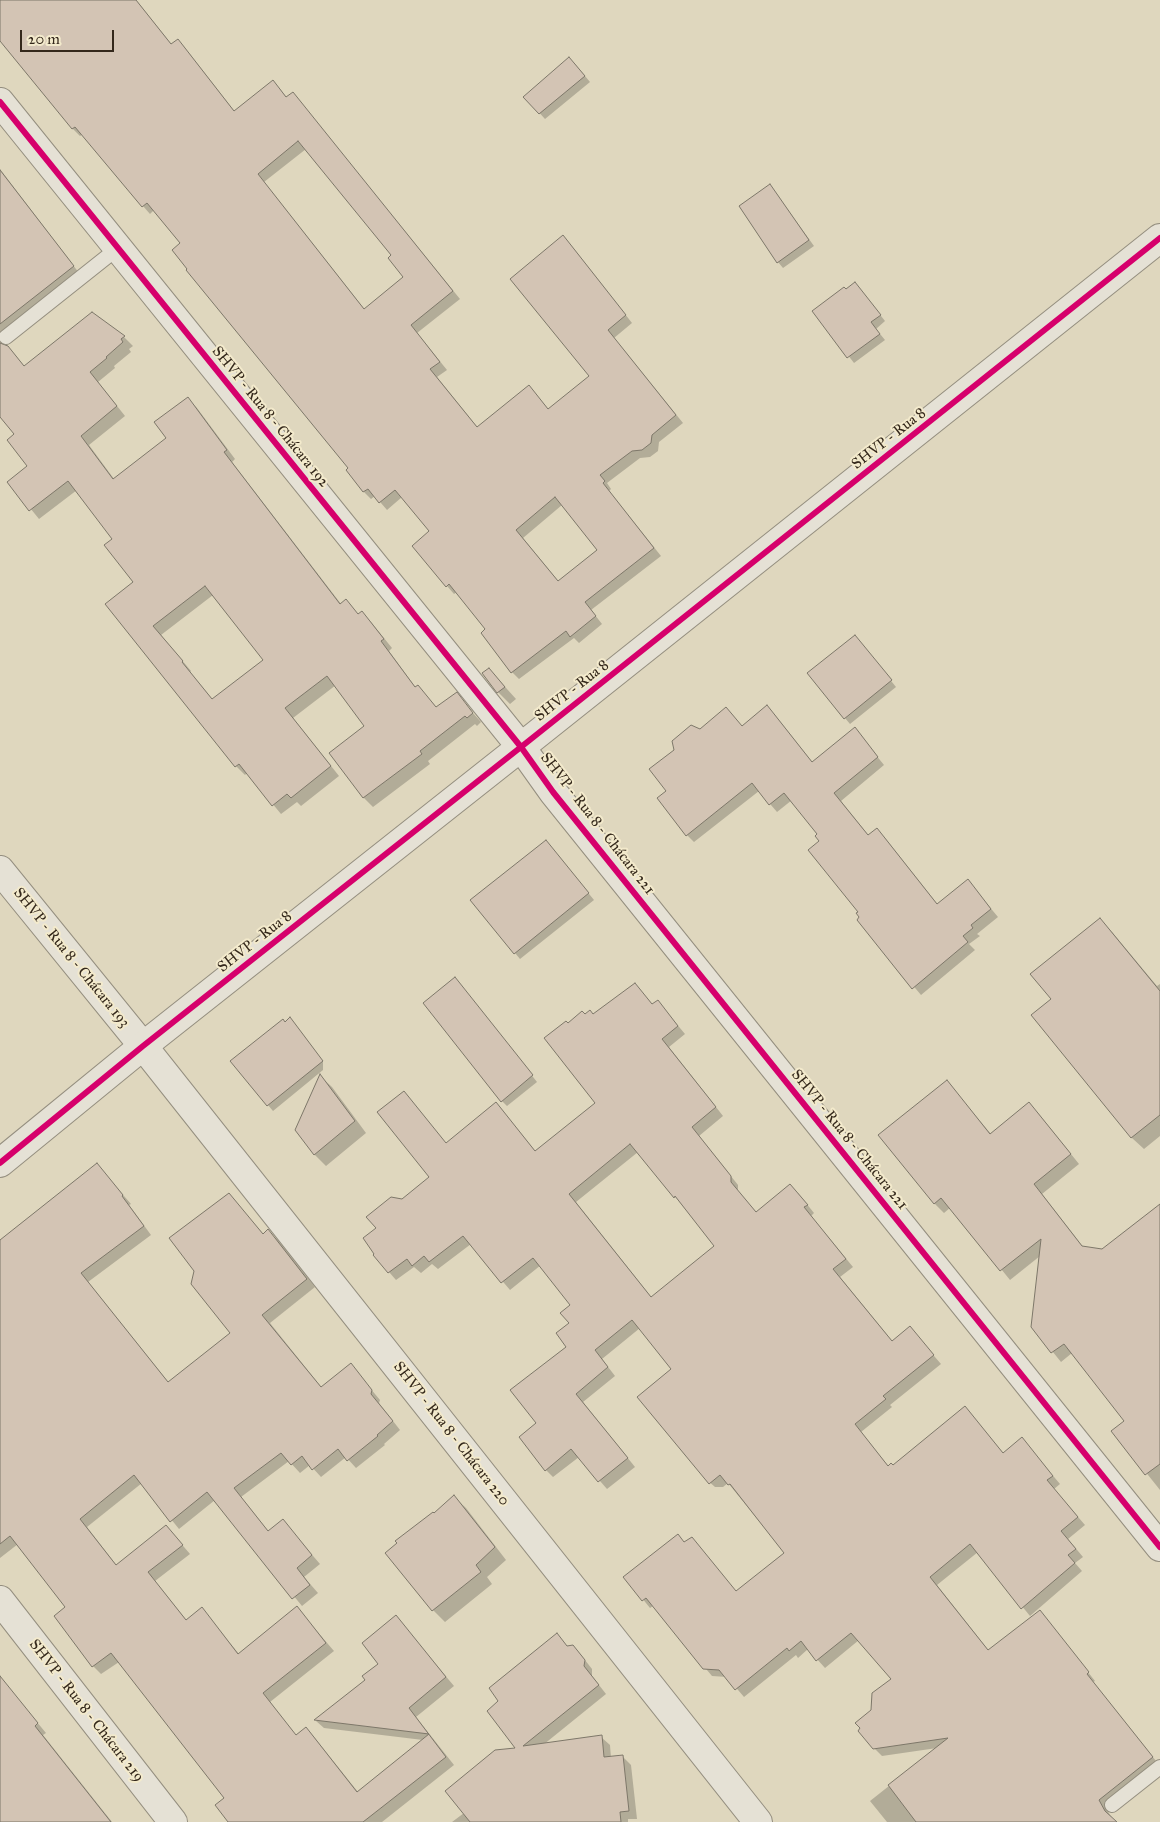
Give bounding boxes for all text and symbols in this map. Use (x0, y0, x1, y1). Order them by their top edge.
scale bar (22, 20, 116, 52)
text: 20 m (28, 30, 60, 48)
street label: SHVP - Rua 8 - Chácara 192 (208, 343, 332, 491)
street label: SHVP - Rua 8 (848, 404, 930, 474)
street label: SHVP - Rua 8 (531, 656, 613, 726)
street label: SHVP - Rua 8 - Chácara 221 (536, 749, 658, 899)
street label: SHVP - Rua 8 - Chácara 193 (9, 885, 133, 1031)
street label: SHVP - Rua 8 (214, 907, 296, 977)
street label: SHVP - Rua 8 - Chácara 221 (787, 1066, 911, 1214)
street label: SHVP - Rua 8 - Chácara 220 (389, 1358, 513, 1510)
street label: SHVP - Rua 8 - Chácara 219 (25, 1636, 147, 1786)

